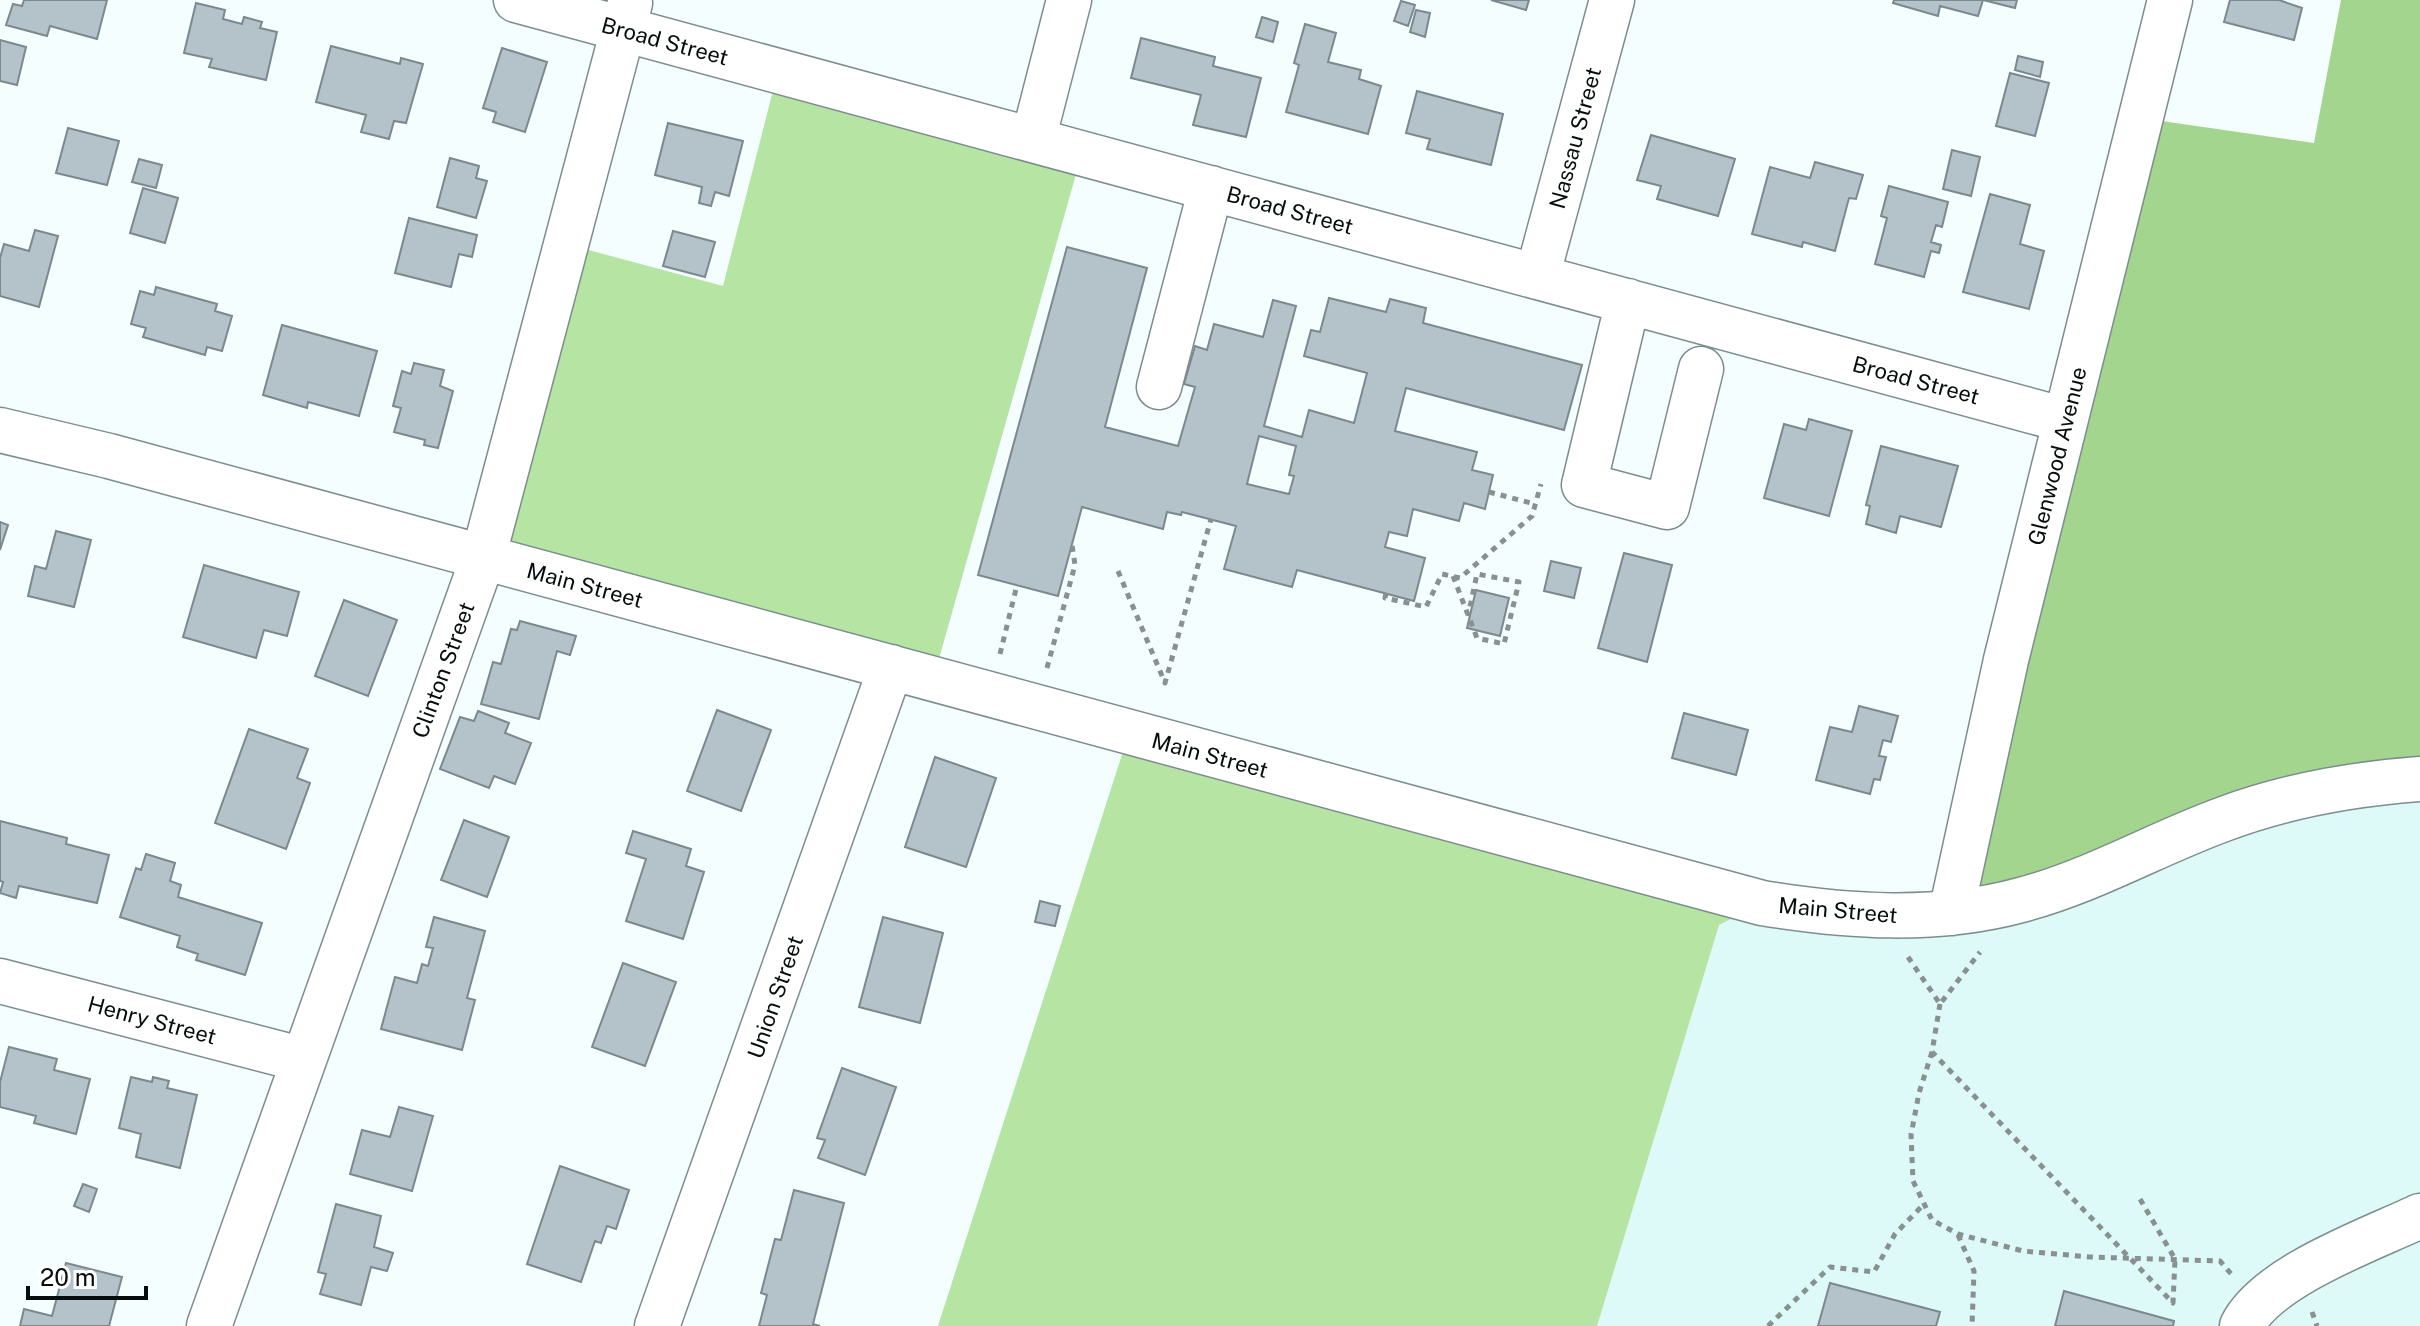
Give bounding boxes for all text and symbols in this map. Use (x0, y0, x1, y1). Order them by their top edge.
street label: Broad Street (599, 12, 731, 70)
street label: Nassau Street (1544, 64, 1606, 212)
street label: Broad Street (1224, 181, 1356, 239)
street label: Broad Street (1850, 351, 1982, 409)
street label: Glenwood Avenue (2022, 364, 2092, 548)
street label: Main Street (524, 557, 646, 613)
street label: Clinton Street (406, 599, 480, 741)
street label: Main Street (1149, 727, 1271, 783)
street label: Main Street (1777, 892, 1899, 928)
street label: Union Street (742, 932, 808, 1062)
street label: Henry Street (85, 990, 219, 1050)
scale bar (28, 1250, 146, 1300)
text: 20 m (40, 1263, 96, 1291)

